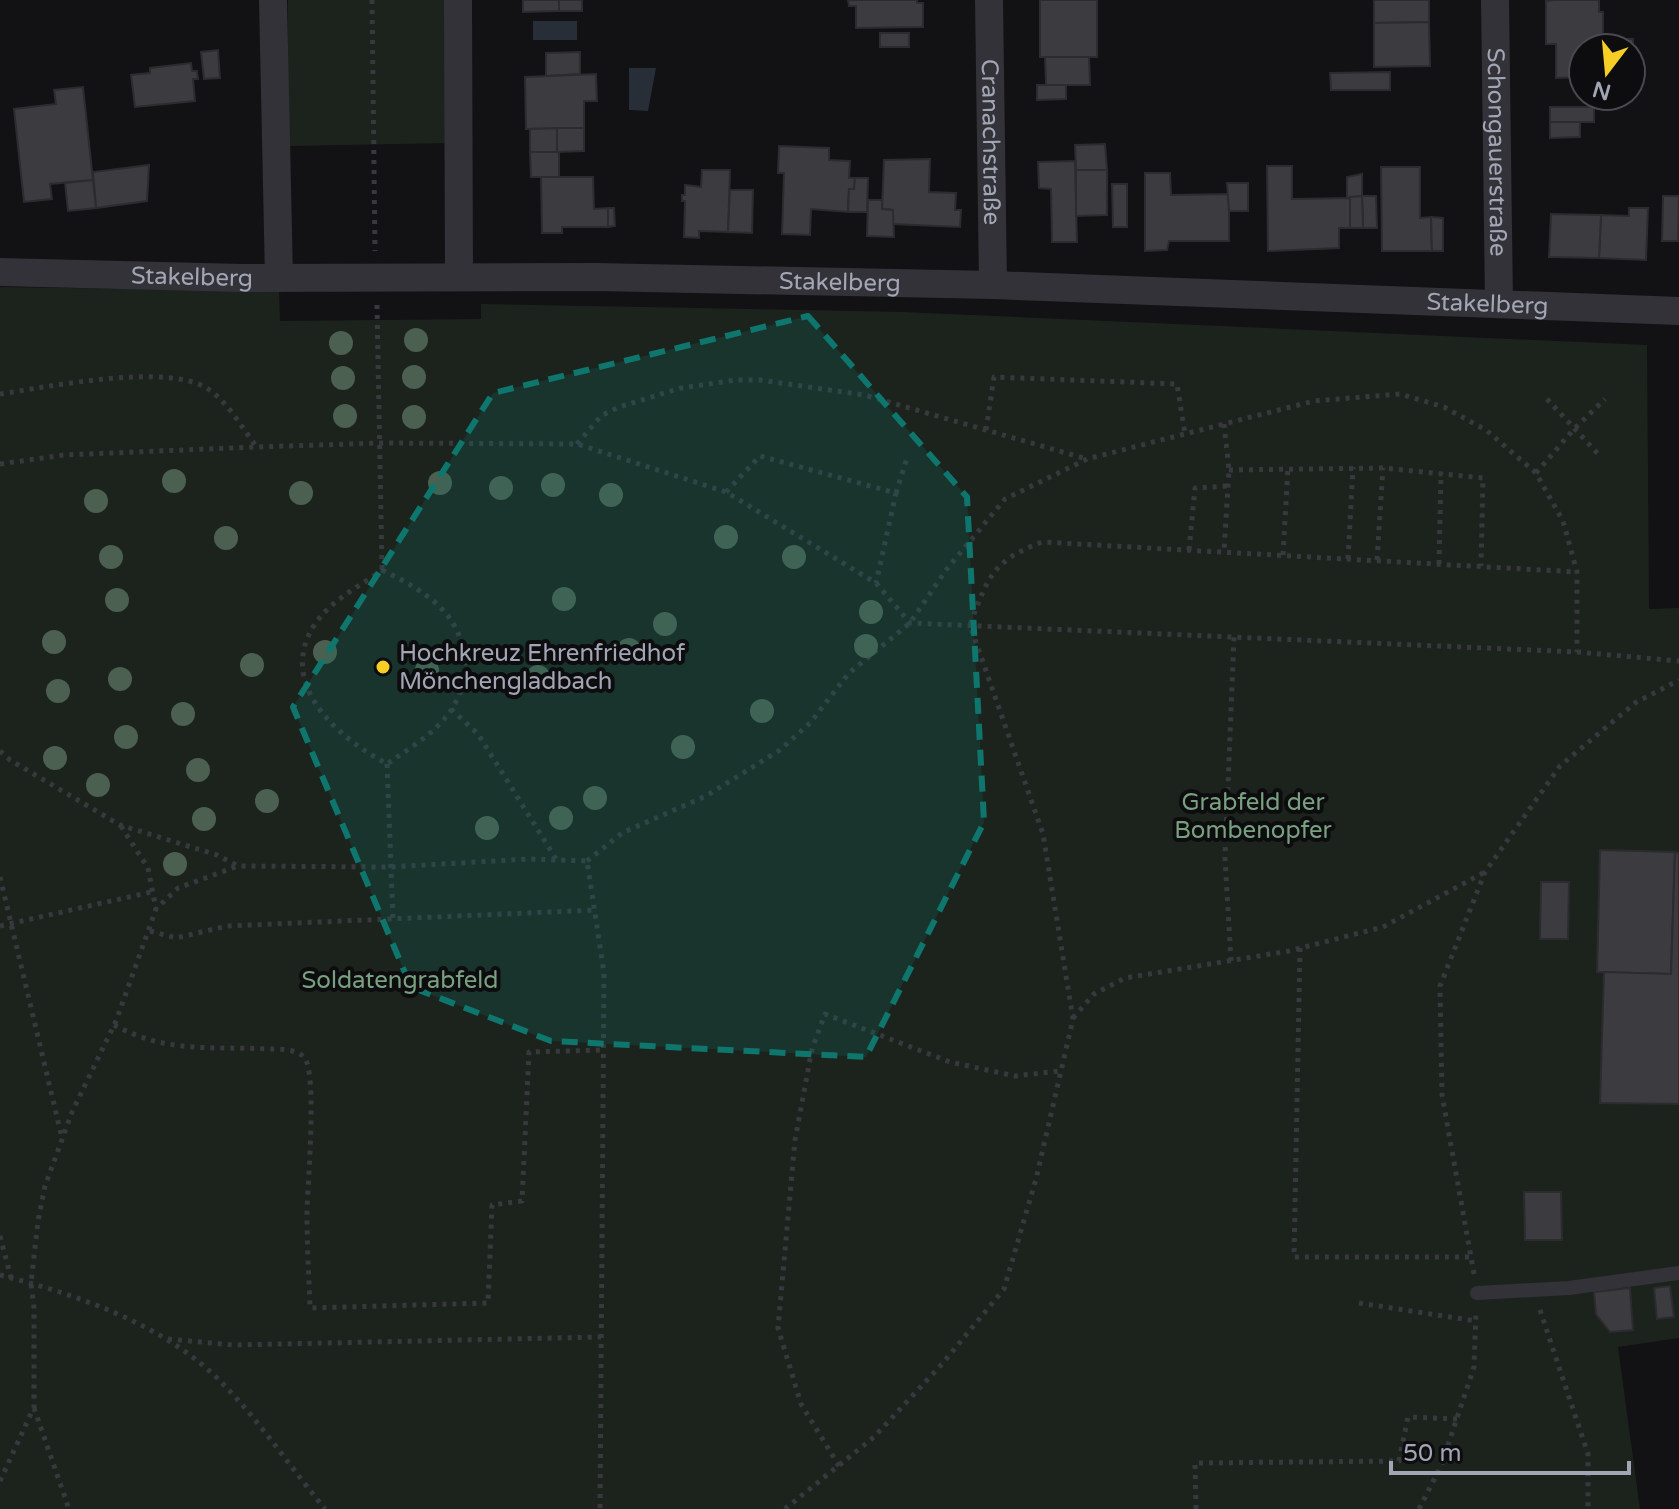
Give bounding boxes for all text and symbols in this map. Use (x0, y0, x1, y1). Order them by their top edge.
north arrow (1567, 32, 1647, 112)
street label: Schongauerstraße (1481, 47, 1513, 257)
street label: Cranachstraße (975, 59, 1007, 225)
text: N (1590, 75, 1614, 105)
street label: Stakelberg (131, 261, 253, 293)
street label: Stakelberg (779, 266, 901, 298)
street label: Stakelberg (1426, 287, 1549, 321)
place label: Hochkreuz Ehrenfriedhof Mönchengladbach (399, 639, 686, 696)
marker: Hochkreuz Ehrenfriedhof Mönchengladbach (374, 658, 392, 676)
park label: Grabfeld der Bombenopfer (1174, 788, 1332, 845)
park label: Soldatengrabfeld (302, 966, 498, 995)
scale bar (1391, 1425, 1629, 1475)
text: 50 m (1403, 1439, 1461, 1468)

